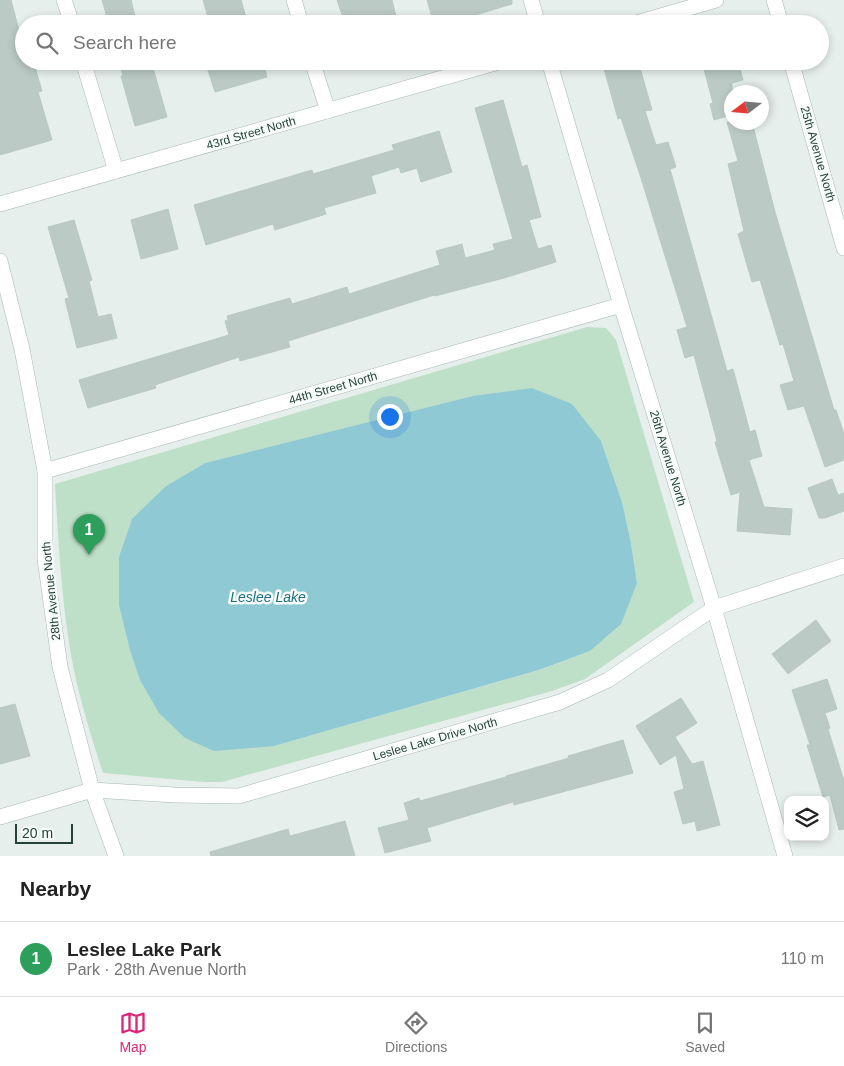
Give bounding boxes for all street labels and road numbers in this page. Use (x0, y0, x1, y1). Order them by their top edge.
street label: 25th Avenue North (798, 104, 838, 204)
street label: 43rd Street North (205, 114, 297, 152)
street label: 44th Street North (287, 369, 379, 407)
street label: 26th Avenue North (647, 409, 689, 507)
street label: 28th Avenue North (39, 541, 63, 641)
street label: Leslee Lake Drive North (371, 715, 499, 763)

